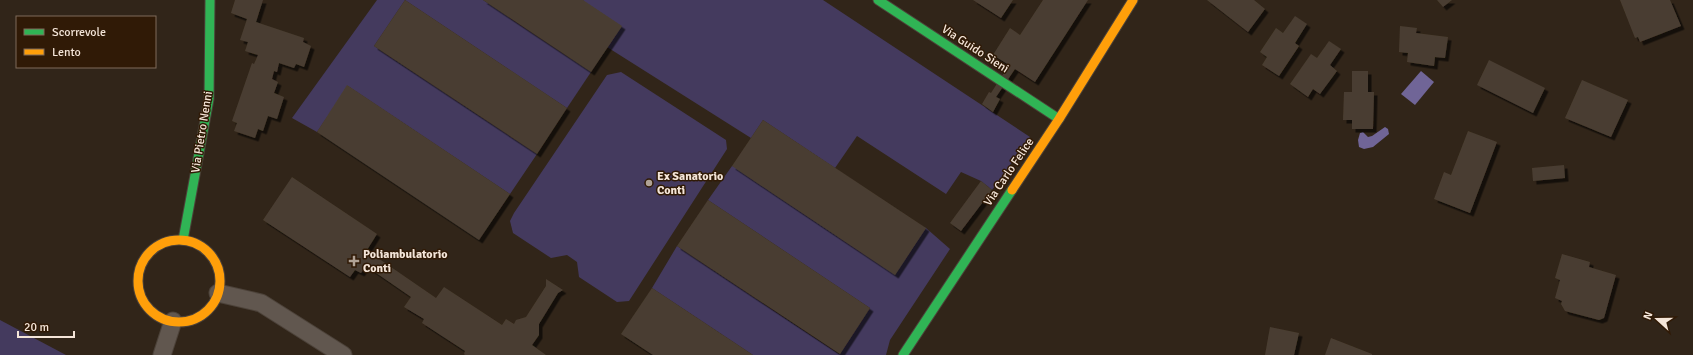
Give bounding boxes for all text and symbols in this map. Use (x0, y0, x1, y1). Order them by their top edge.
legend (16, 16, 156, 68)
street label: Via Guido Sieni (938, 22, 1012, 76)
text: Scorrevole (52, 25, 106, 40)
text: Lento (52, 45, 81, 60)
street label: Via Pietro Nenni (188, 90, 216, 174)
street label: Via Carlo Felice (981, 135, 1037, 209)
place label: Ex Sanatorio Conti (657, 169, 723, 198)
marker: Ex Sanatorio Conti (644, 178, 654, 188)
place label: Poliambulatorio Conti (363, 247, 447, 276)
marker: Poliambulatorio Conti (348, 255, 360, 267)
north arrow (1637, 299, 1677, 339)
text: N (1641, 310, 1656, 321)
scale bar (18, 313, 74, 339)
text: 20 m (24, 320, 49, 335)

